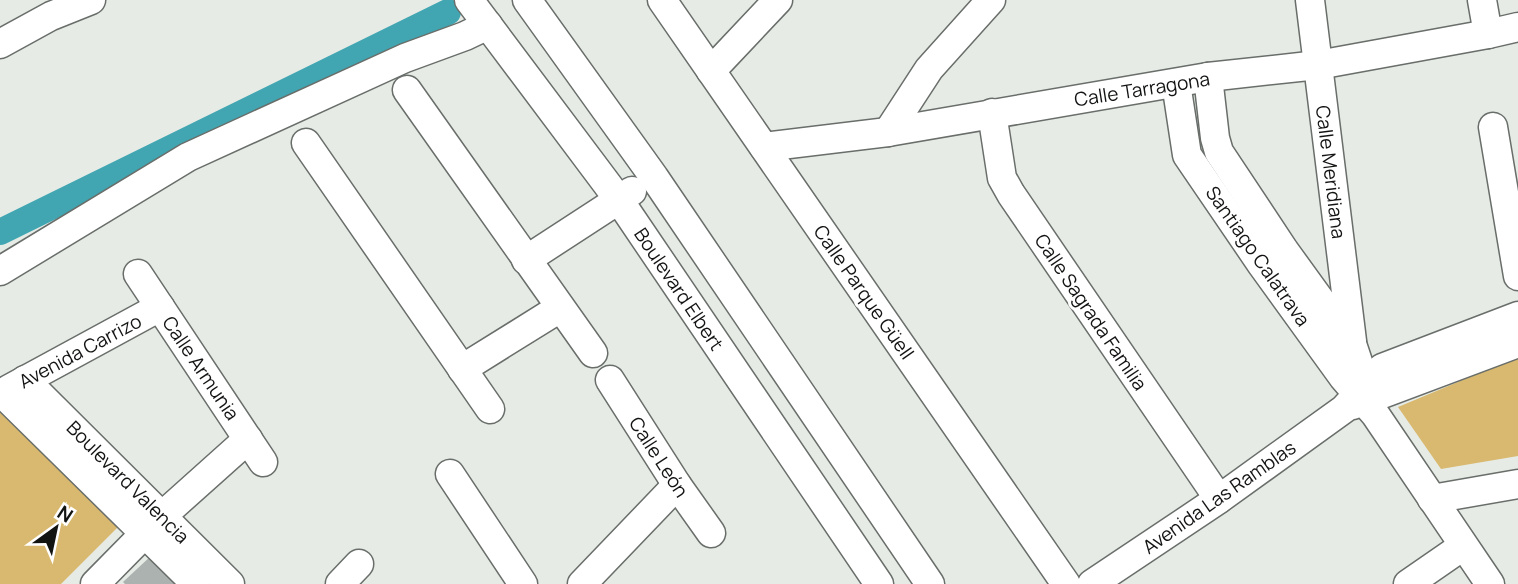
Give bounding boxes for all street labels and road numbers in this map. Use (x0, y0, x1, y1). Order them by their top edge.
street label: Calle Tarragona (1072, 65, 1212, 113)
street label: Calle Meridiana (1310, 104, 1352, 240)
street label: Santiago Calatrava (1200, 181, 1316, 331)
street label: Calle Parque Güell (808, 220, 920, 364)
street label: Boulevard Elbert (628, 223, 730, 355)
street label: Calle Sagrada Familia (1029, 229, 1153, 395)
street label: Avenida Carrizo (14, 308, 146, 394)
street label: Calle Armunia (157, 311, 245, 425)
street label: Calle León (623, 412, 695, 502)
street label: Boulevard Valencia (61, 415, 195, 549)
street label: Avenida Las Ramblas (1137, 434, 1301, 560)

